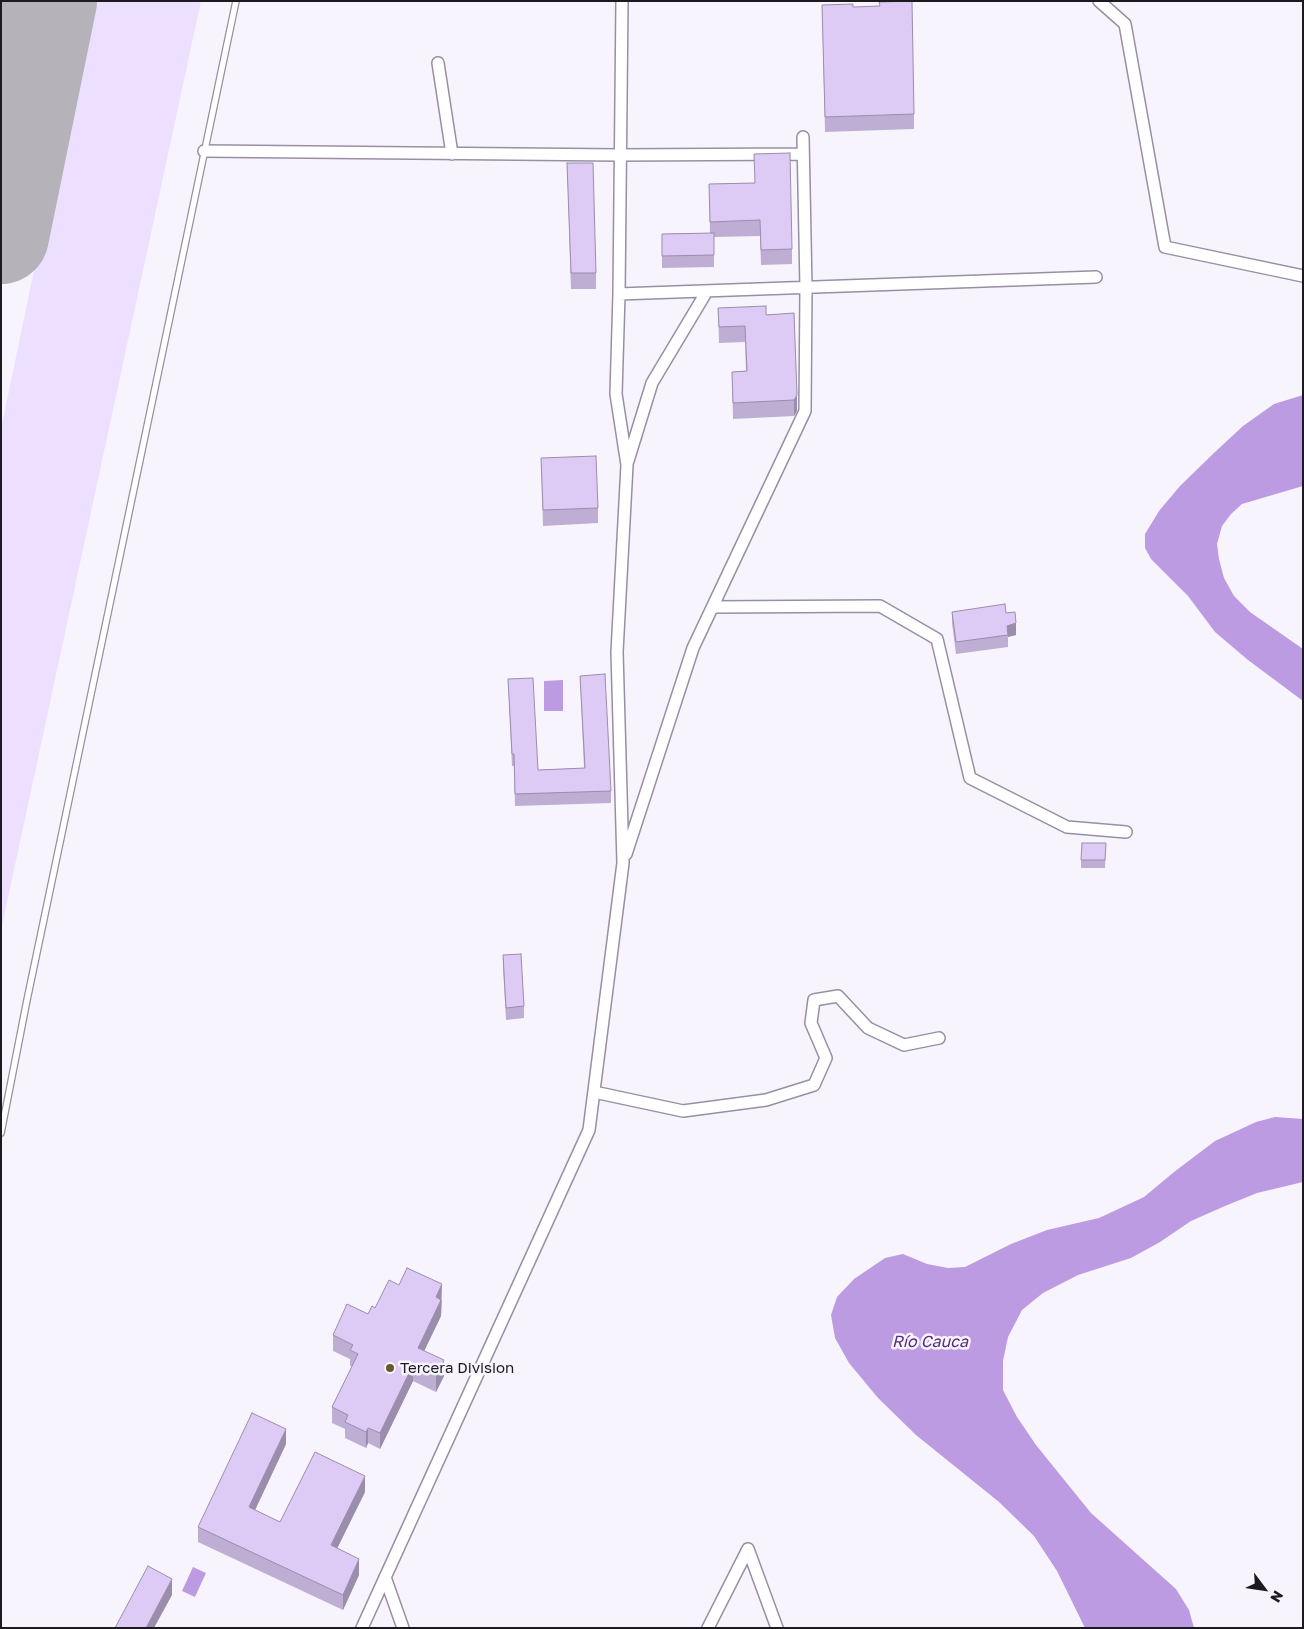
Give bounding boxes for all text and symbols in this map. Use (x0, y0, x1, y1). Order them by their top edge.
water label: Río Cauca (892, 1332, 968, 1352)
place label: Tercera Division (400, 1359, 514, 1377)
marker: Tercera Division (384, 1362, 396, 1374)
north arrow (1239, 1564, 1289, 1614)
text: N (1267, 1588, 1287, 1606)

